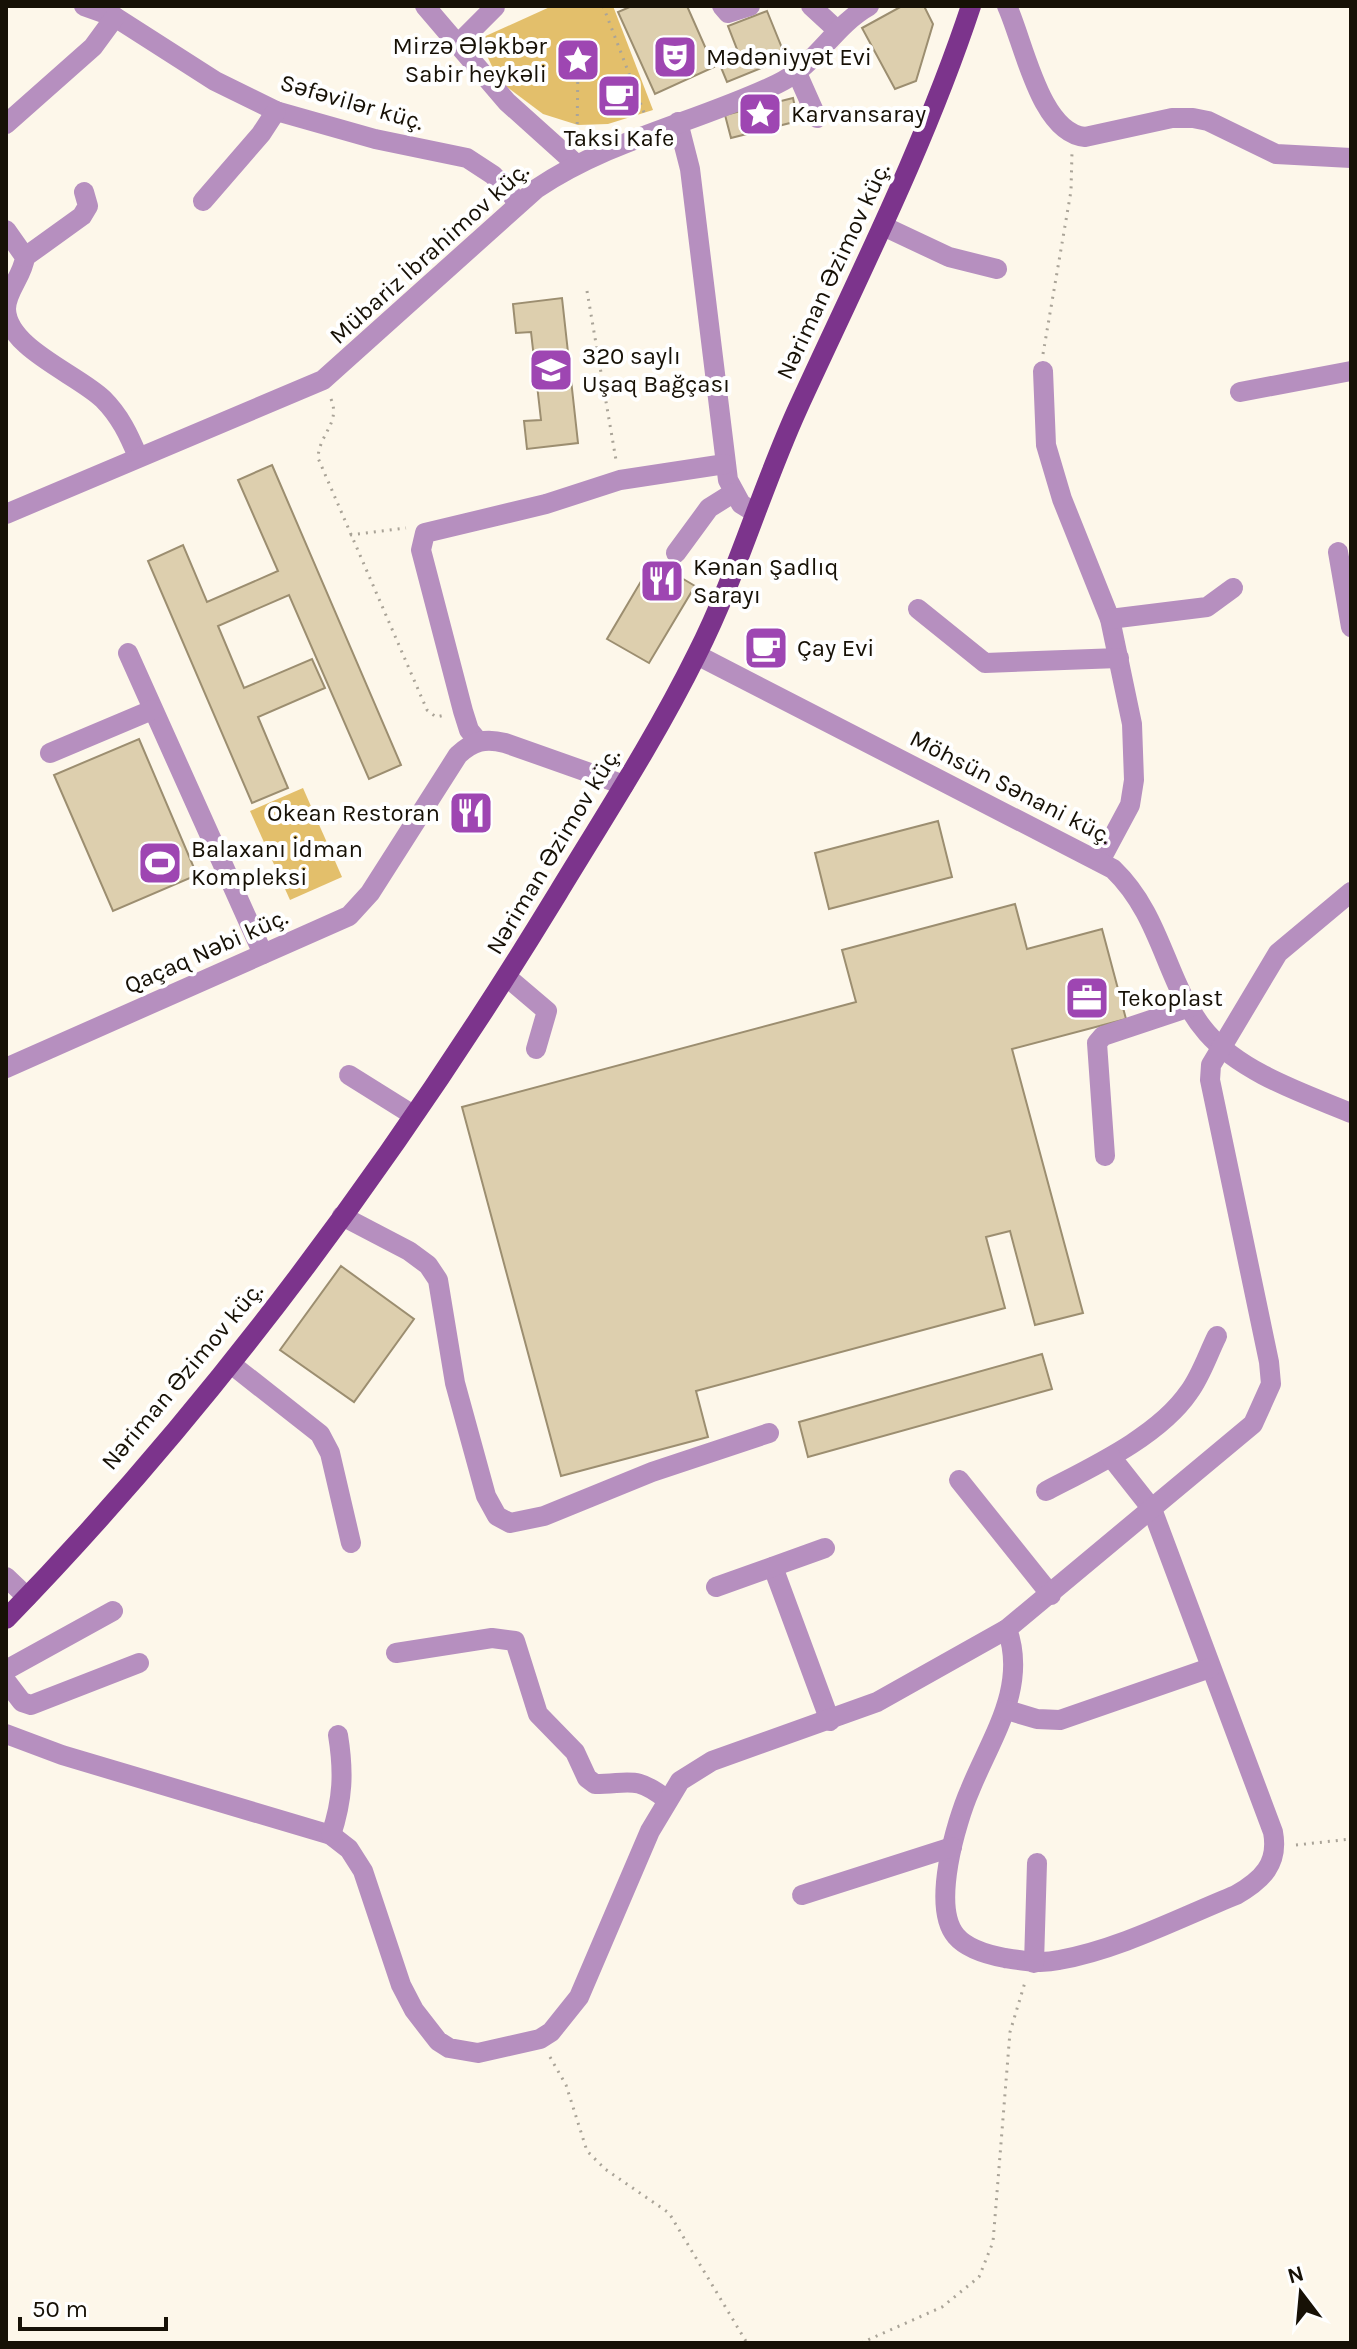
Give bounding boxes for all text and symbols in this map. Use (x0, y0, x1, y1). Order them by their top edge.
place label: Mirzə Ələkbər Sabir heykəli (393, 32, 547, 88)
theatre icon: Mədəniyyət Evi (651, 33, 699, 81)
place icon: Mirzə Ələkbər Sabir heykəli (554, 36, 602, 84)
place label: Mədəniyyət Evi (706, 43, 872, 71)
street label: Səfəvilər küç. (277, 68, 427, 136)
cafe icon: Taksi Kafe (595, 72, 643, 120)
place icon: Karvansaray (736, 90, 784, 138)
place label: Karvansaray (791, 100, 926, 128)
place label: Taksi Kafe (564, 124, 674, 152)
street label: Mübariz İbrahimov küç. (324, 156, 534, 350)
street label: Nəriman Əzimov küç. (770, 158, 896, 384)
place label: 320 saylı Uşaq Bağçası (582, 342, 730, 398)
school or university icon: 320 saylı Uşaq Bağçası (527, 346, 575, 394)
place label: Kənan Şadlıq Sarayı (693, 553, 839, 609)
restaurant icon: Kənan Şadlıq Sarayı (638, 557, 686, 605)
cafe icon: Çay Evi (742, 624, 790, 672)
place label: Çay Evi (797, 634, 875, 662)
street label: Möhsün Sənani küç. (905, 724, 1117, 850)
street label: Nəriman Əzimov küç. (480, 743, 626, 959)
restaurant icon: Okean Restoran (447, 789, 495, 837)
place label: Okean Restoran (267, 799, 440, 827)
place label: Balaxanı İdman Kompleksi (191, 835, 363, 891)
sports icon: Balaxanı İdman Kompleksi (136, 839, 184, 887)
street label: Qaçaq Nəbi küç. (120, 902, 292, 1000)
office icon: Tekoplast (1063, 974, 1111, 1022)
place label: Tekoplast (1118, 984, 1223, 1012)
street label: Nəriman Əzimov küç. (95, 1277, 269, 1475)
north arrow (1261, 2253, 1341, 2333)
text: N (1285, 2260, 1307, 2289)
scale bar (20, 2281, 166, 2331)
text: 50 m (32, 2295, 88, 2323)

